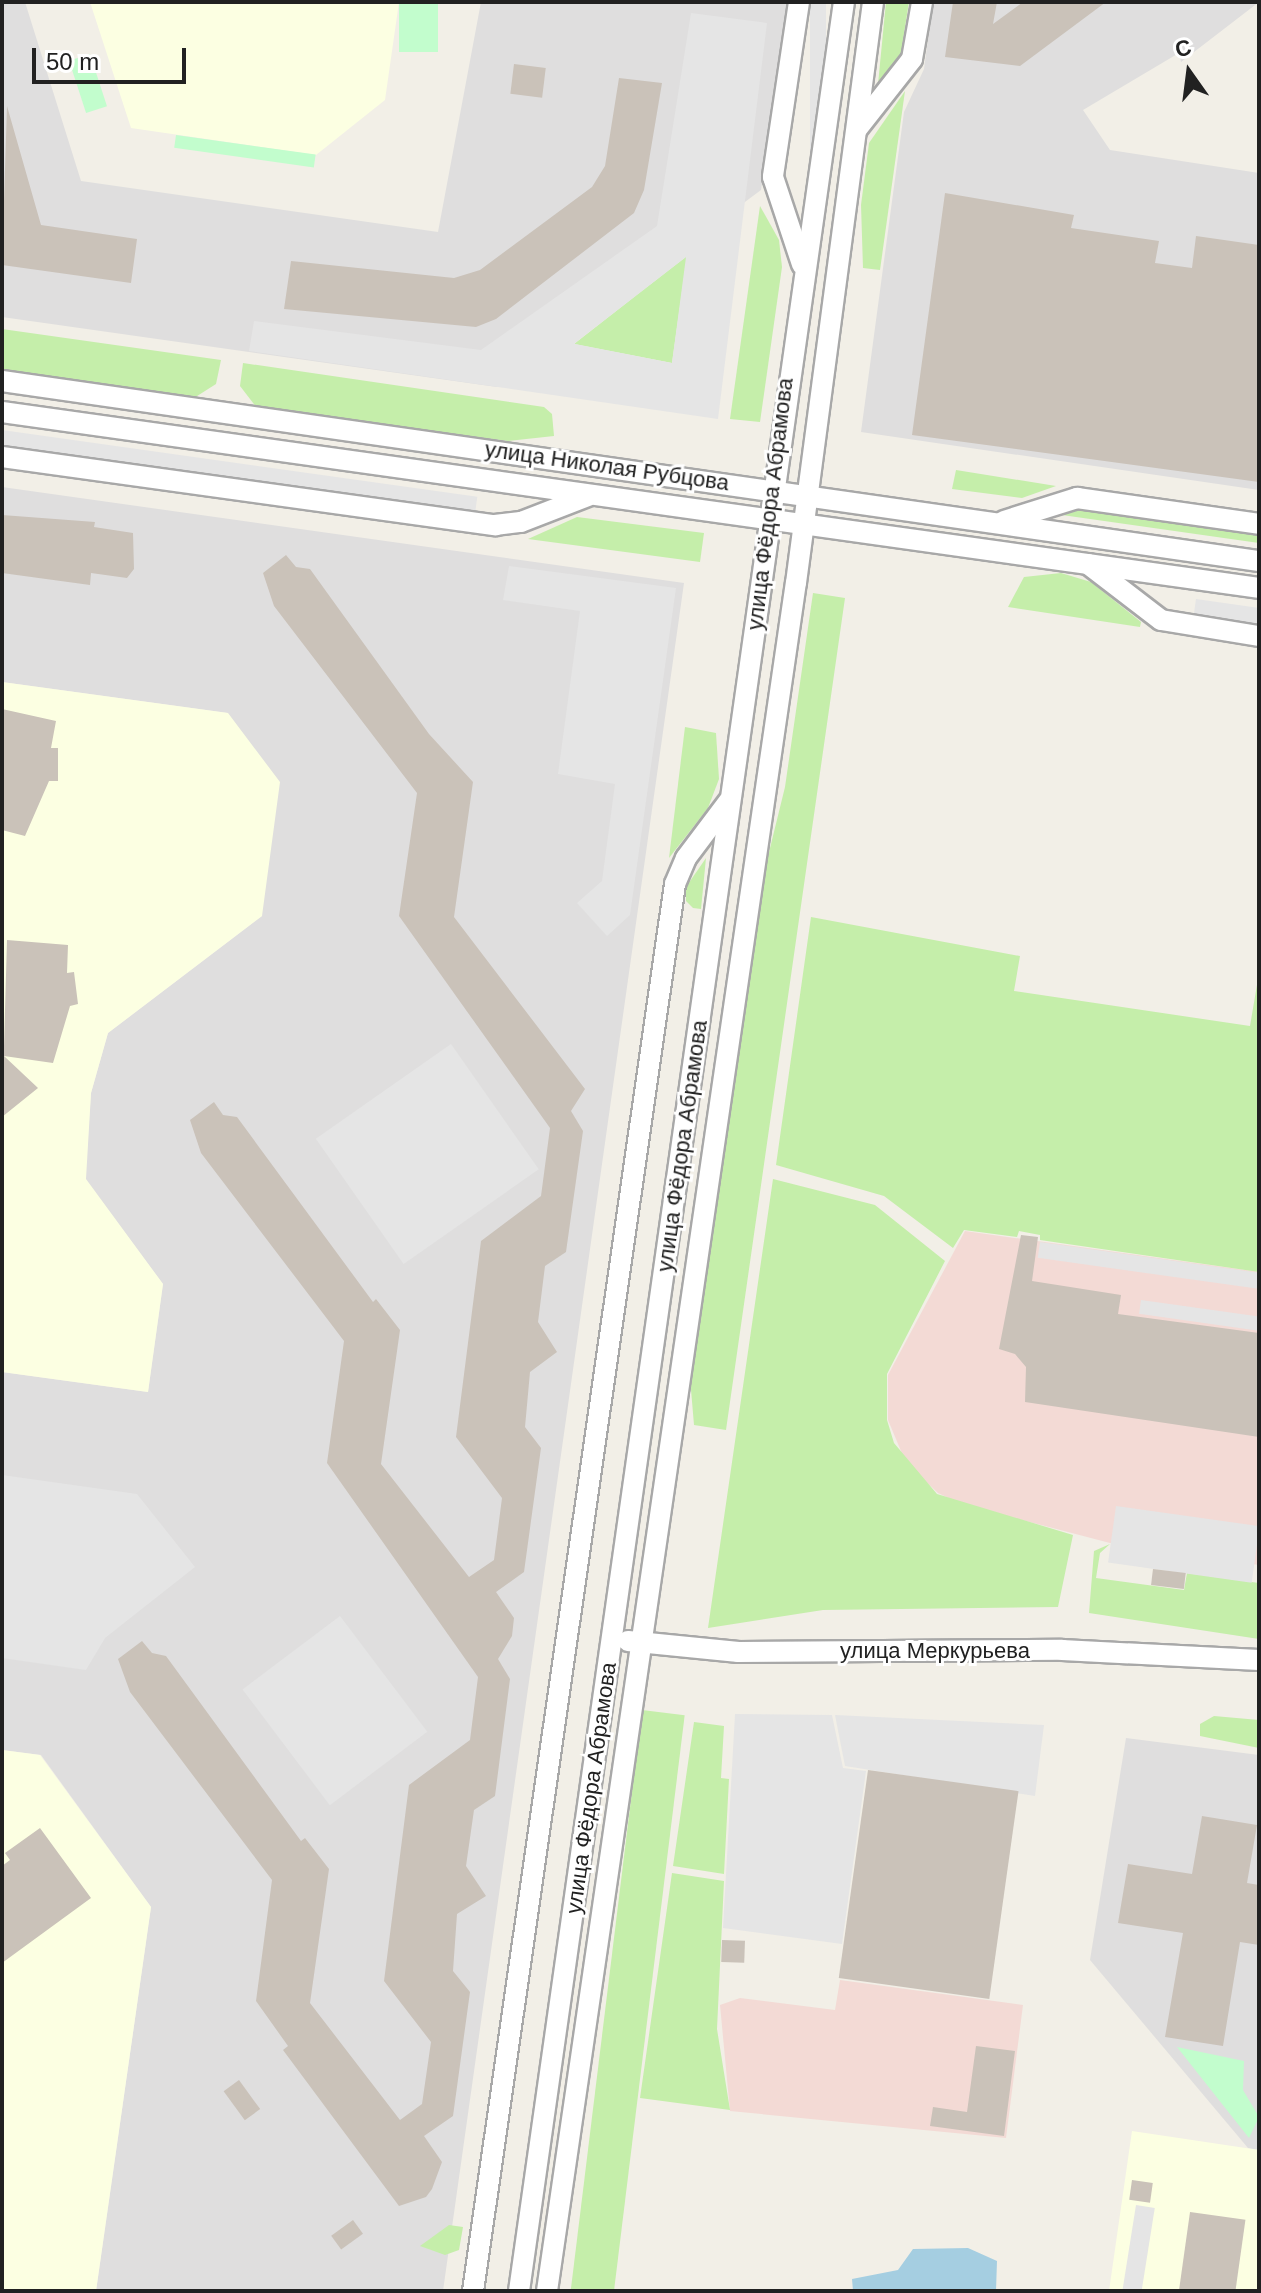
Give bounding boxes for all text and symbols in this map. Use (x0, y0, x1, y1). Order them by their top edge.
scale bar (36, 32, 190, 82)
north arrow (1149, 32, 1229, 112)
text: С (1172, 34, 1194, 62)
text: 50 m (46, 48, 99, 75)
street label: улица Фёдора Абрамова (741, 376, 799, 632)
street label: улица Николая Рубцова (483, 436, 731, 496)
street label: улица Фёдора Абрамова (651, 1018, 713, 1274)
street label: улица Меркурьева (840, 1638, 1030, 1664)
street label: улица Фёдора Абрамова (560, 1660, 622, 1916)

